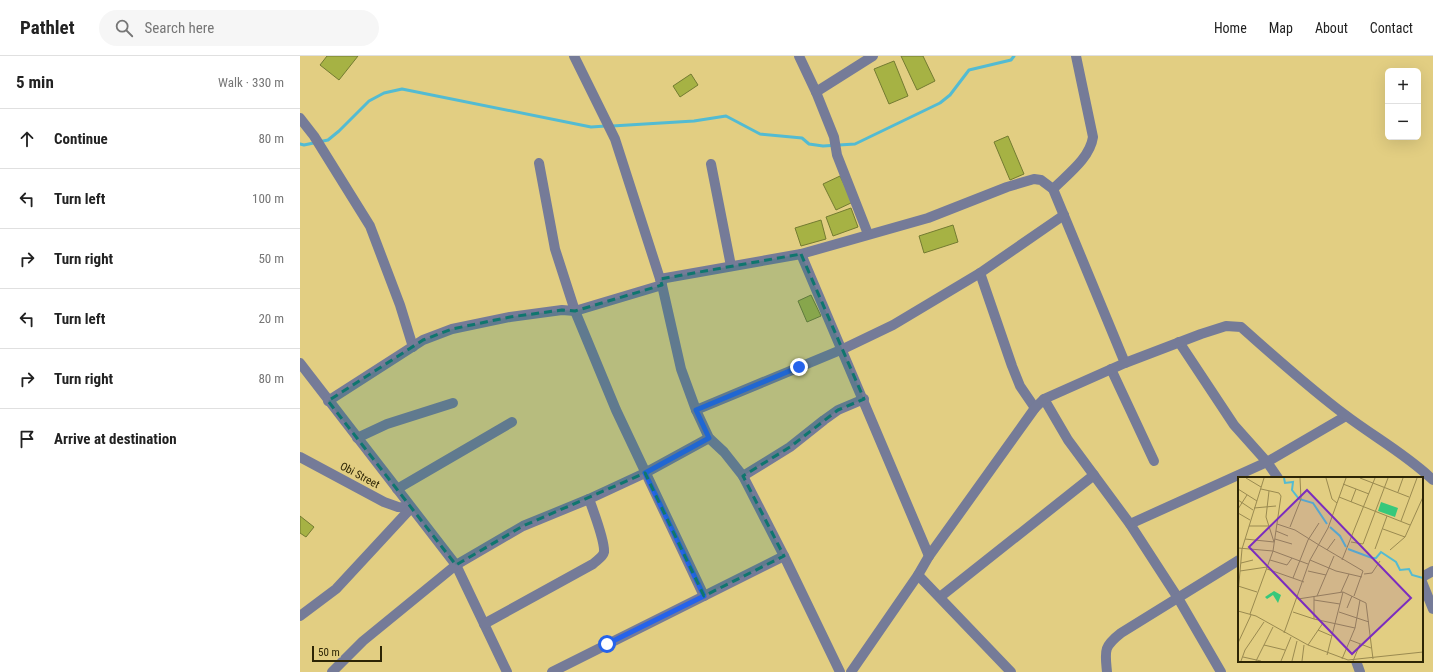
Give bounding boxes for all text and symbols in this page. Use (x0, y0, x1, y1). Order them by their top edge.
search box (99, 10, 379, 46)
text: Pathlet (20, 16, 75, 39)
icon: search (113, 17, 135, 39)
text: Search here (145, 19, 214, 37)
text: Home (1214, 20, 1247, 36)
text: Map (1269, 20, 1293, 36)
text: About (1315, 20, 1348, 36)
text: Contact (1370, 20, 1413, 36)
map controls (1385, 68, 1421, 140)
button: + (1385, 68, 1421, 104)
text: 5 min (16, 72, 54, 92)
text: Walk · 330 m (218, 75, 284, 90)
button: − (1385, 104, 1421, 140)
icon: ahead (16, 128, 38, 150)
text: Continue (54, 130, 108, 148)
text: 80 m (258, 131, 284, 146)
icon: left (16, 188, 38, 210)
text: Turn left (54, 190, 105, 208)
text: 100 m (252, 191, 284, 206)
icon: right (16, 248, 38, 270)
text: Turn right (54, 250, 113, 268)
text: 50 m (258, 251, 284, 266)
icon: left (16, 308, 38, 330)
text: Turn left (54, 310, 105, 328)
text: 20 m (258, 311, 284, 326)
route end (790, 358, 808, 376)
icon: right (16, 368, 38, 390)
text: Turn right (54, 370, 113, 388)
text: 80 m (258, 371, 284, 386)
icon: arrive (16, 428, 38, 450)
text: Arrive at destination (54, 430, 177, 448)
street label: Obi Street (338, 460, 382, 491)
inset map (1238, 477, 1423, 662)
route start (598, 635, 616, 653)
scale bar (312, 644, 382, 663)
text: 50 m (318, 646, 340, 659)

